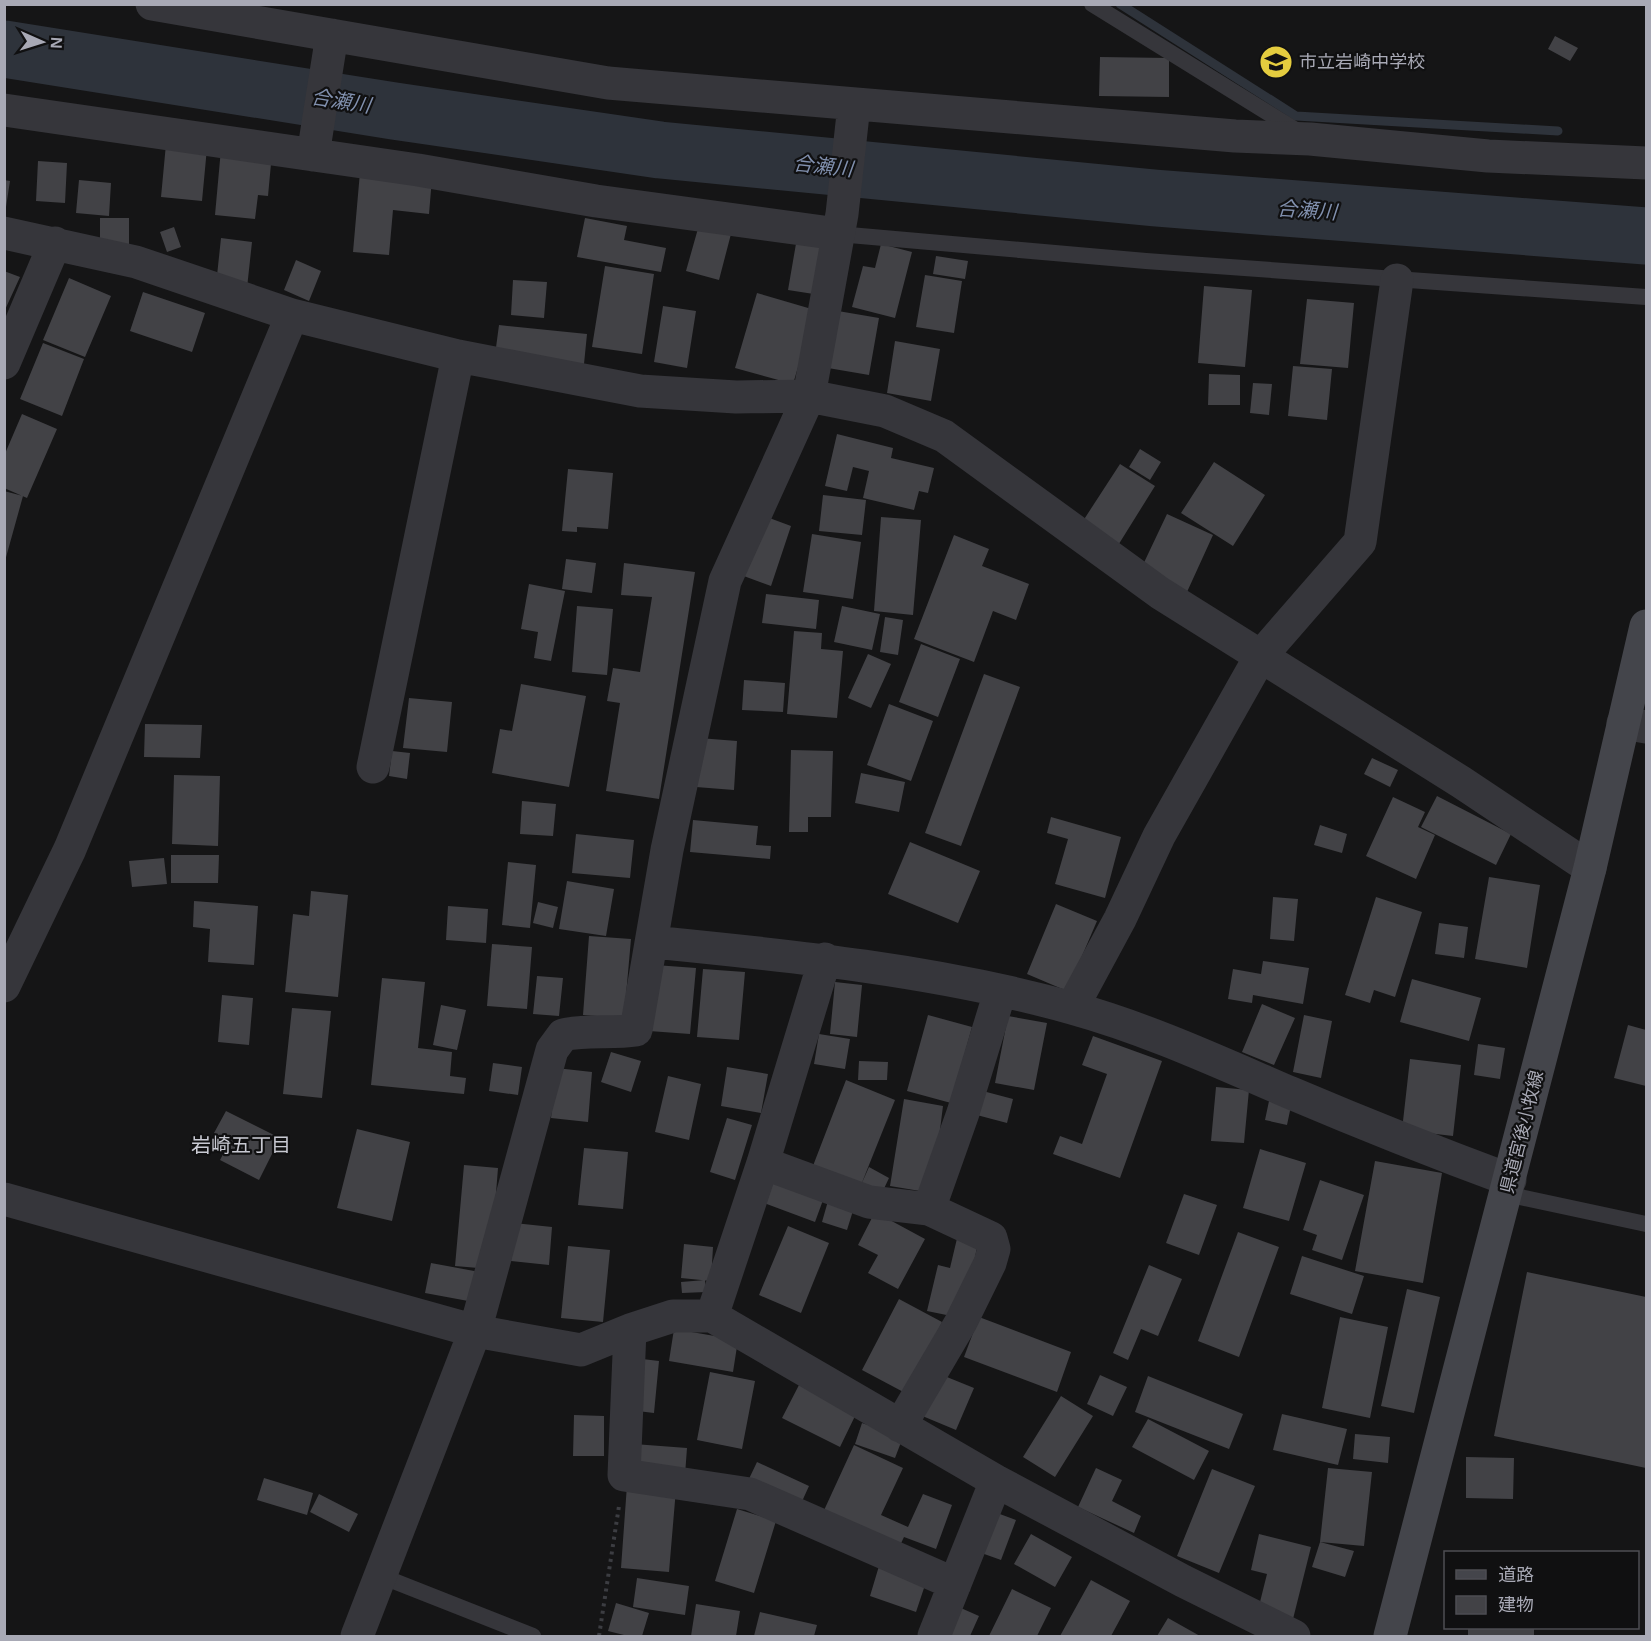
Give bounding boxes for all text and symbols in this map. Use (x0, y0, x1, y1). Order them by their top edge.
north arrow (12, 12, 72, 72)
text: N (48, 37, 65, 49)
school or university icon: 市立岩崎中学校 (1258, 44, 1294, 80)
place label: 市立岩崎中学校 (1299, 52, 1425, 72)
water label: 合瀬川 (310, 85, 374, 117)
water label: 合瀬川 (792, 152, 856, 180)
water label: 合瀬川 (1276, 197, 1340, 223)
street label: 県道宮後小牧線 (1497, 1068, 1547, 1196)
district label: 岩崎五丁目 (191, 1134, 291, 1156)
legend (1444, 1551, 1639, 1629)
text: 道路 (1498, 1565, 1534, 1585)
text: 建物 (1498, 1595, 1534, 1615)

